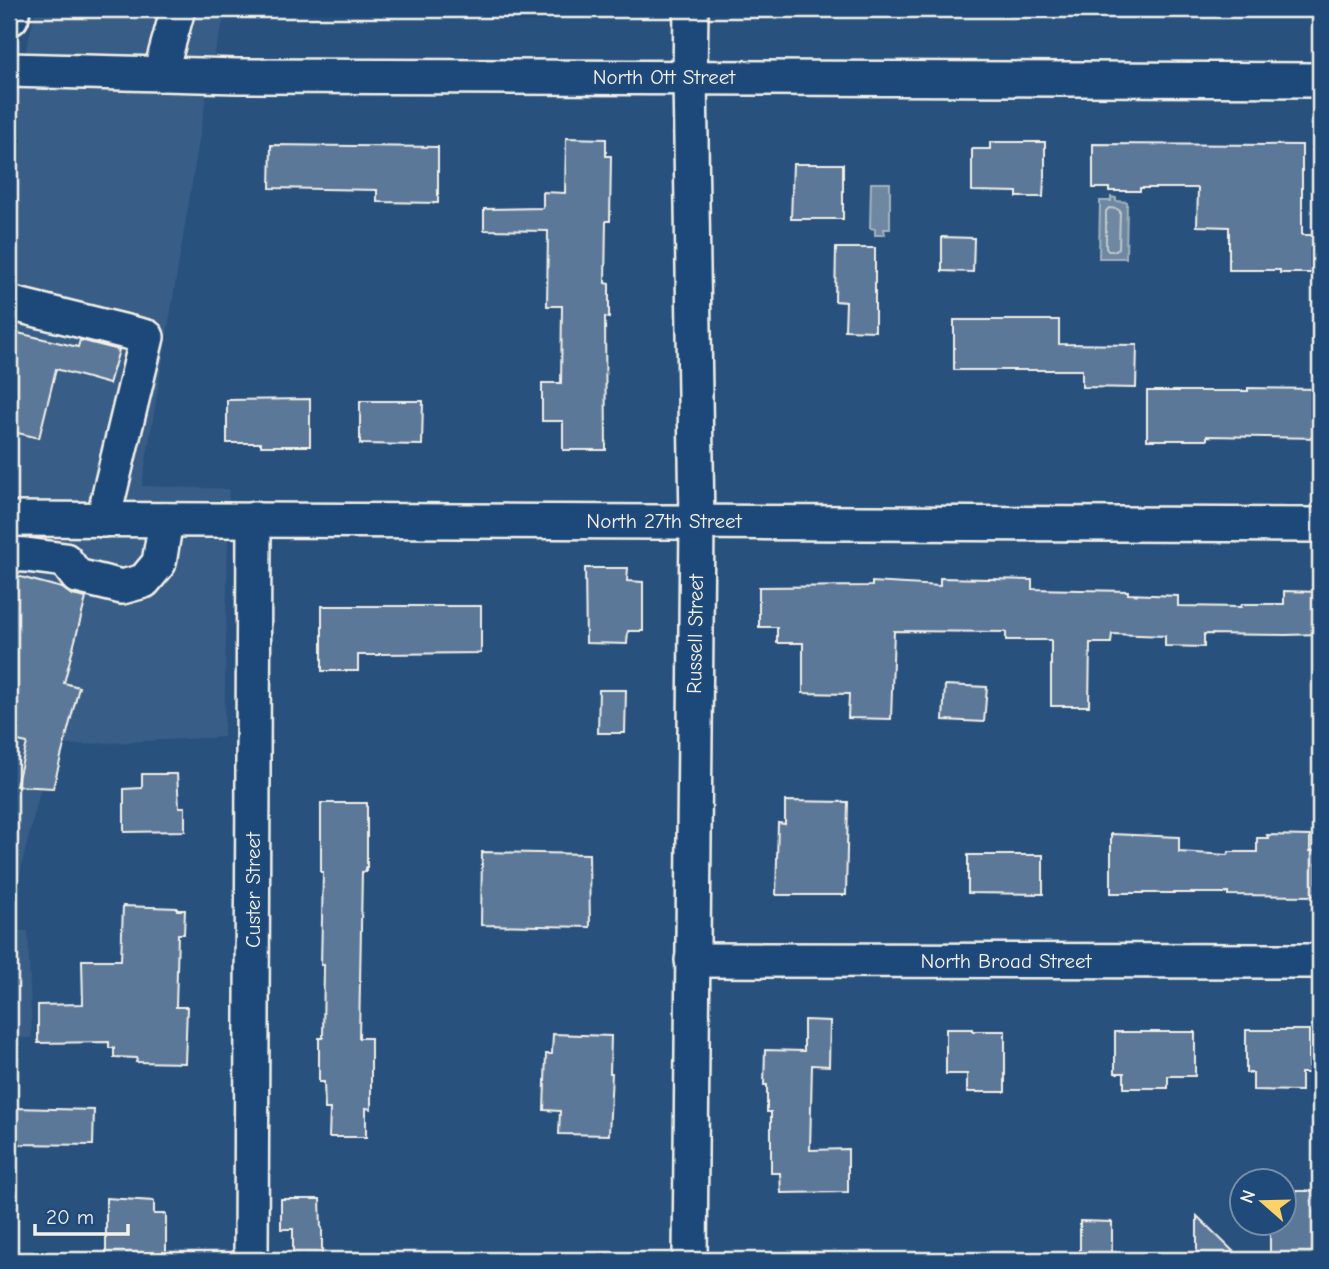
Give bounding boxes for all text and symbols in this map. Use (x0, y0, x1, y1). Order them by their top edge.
street label: North Ott Street (593, 65, 736, 89)
street label: North 27th Street (586, 509, 743, 533)
street label: Russell Street (682, 573, 708, 694)
street label: Custer Street (241, 831, 265, 948)
street label: North Broad Street (920, 949, 1093, 973)
north arrow (1228, 1168, 1298, 1238)
text: N (1236, 1187, 1260, 1206)
scale bar (35, 1192, 128, 1236)
text: 20 m (46, 1205, 94, 1229)

